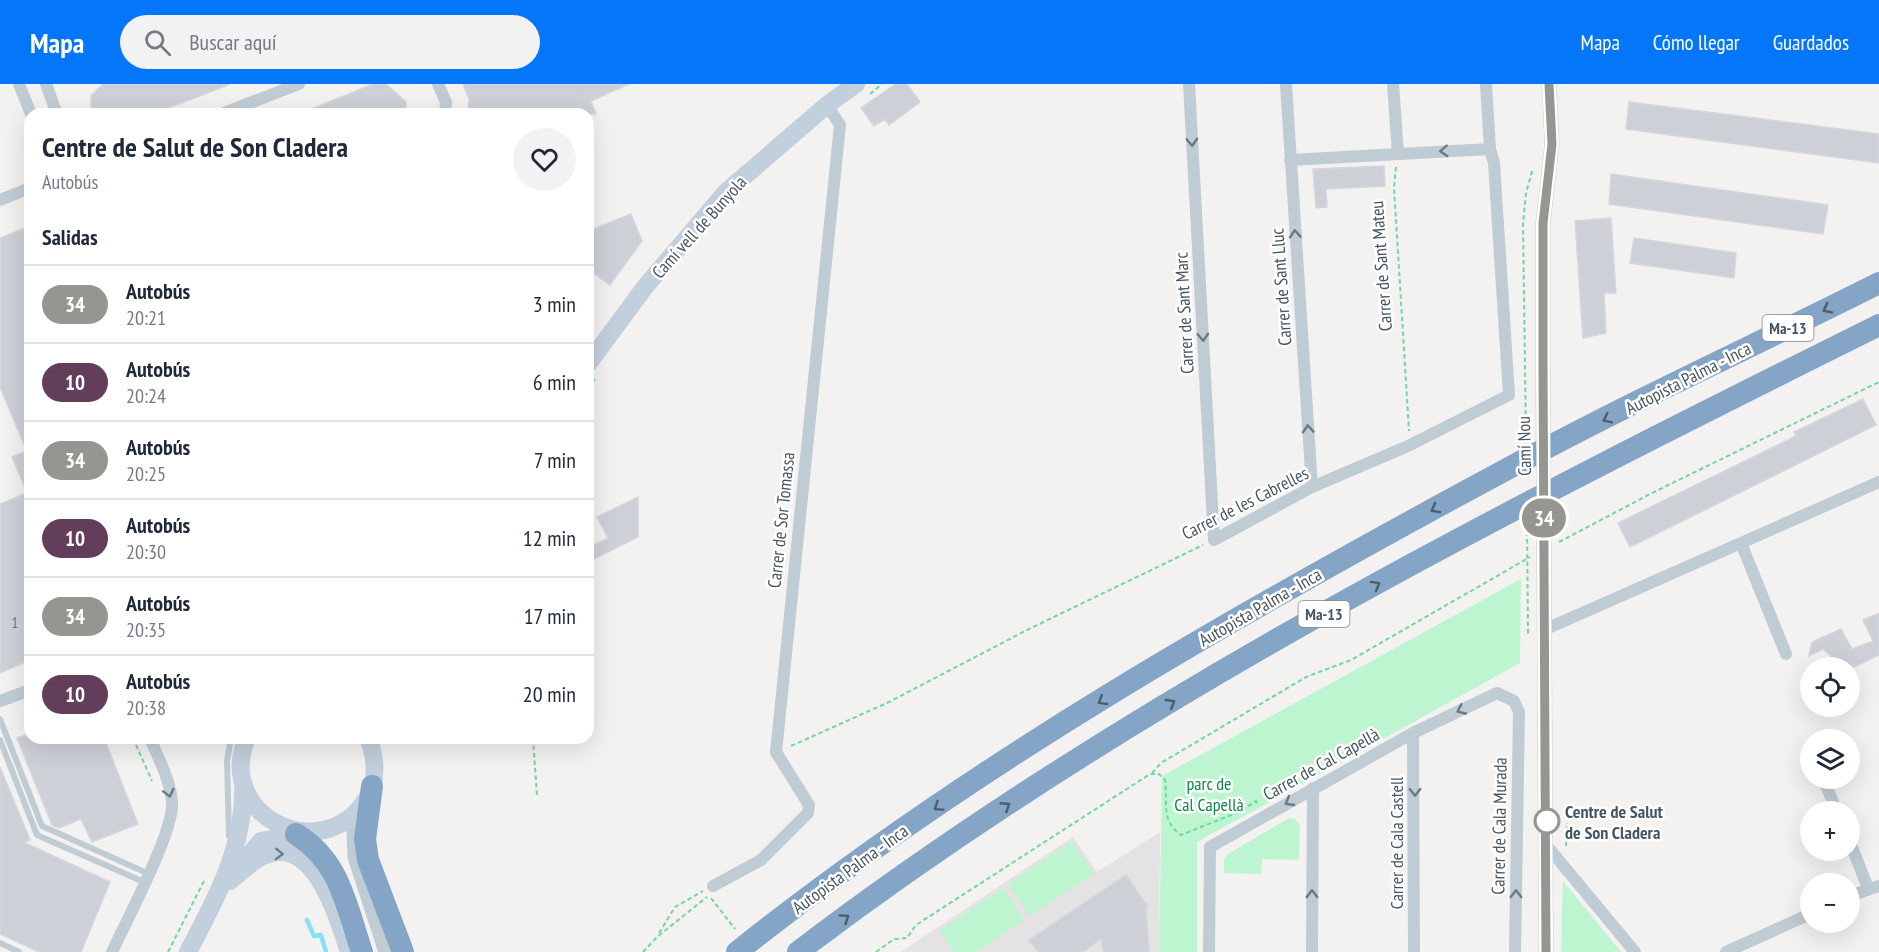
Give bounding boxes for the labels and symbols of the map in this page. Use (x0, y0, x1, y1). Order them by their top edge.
one-way arrow (1186, 138, 1199, 147)
one-way arrow (1439, 145, 1448, 158)
street label: Camí vell de Bunyola (647, 171, 751, 283)
street label: Carrer de Sant Mateu (1365, 200, 1397, 332)
street label: Carrer de Sant Lluc (1265, 227, 1297, 347)
one-way arrow (1289, 230, 1302, 239)
street label: Carrer de Sant Marc (1169, 251, 1199, 374)
one-way arrow (1822, 302, 1833, 314)
road number: Ma-13 (1762, 315, 1814, 341)
one-way arrow (1196, 333, 1209, 342)
street label: Autopista Palma - Inca (1621, 336, 1755, 420)
one-way arrow (1603, 411, 1614, 423)
street label: Camí Nou (1512, 416, 1536, 476)
one-way arrow (1302, 424, 1315, 433)
street label: Carrer de Sor Tomassa (762, 451, 800, 589)
street label: Carrer de les Cabrelles (1178, 461, 1312, 545)
line badge: 34 (1517, 498, 1571, 538)
one-way arrow (1431, 502, 1441, 513)
street label: Autopista Palma - Inca (1195, 563, 1325, 651)
one-way arrow (1370, 581, 1381, 592)
road number: Ma-13 (1298, 601, 1350, 627)
house number: 1 (12, 613, 18, 632)
one-way arrow (1098, 694, 1108, 706)
one-way arrow (1165, 699, 1175, 711)
one-way arrow (1456, 703, 1467, 715)
street label: Carrer de Cal Capellà (1259, 723, 1383, 805)
street label: Carrer de Cala Murada (1486, 757, 1512, 895)
park label: parc de Cal Capellà (1174, 772, 1244, 816)
street label: Carrer de Cala Castell (1385, 776, 1408, 909)
one-way arrow (1409, 787, 1421, 796)
one-way arrow (162, 788, 175, 798)
one-way arrow (1285, 795, 1295, 806)
one-way arrow (934, 799, 944, 811)
place label: Centre de Salut de Son Cladera (1565, 800, 1664, 844)
one-way arrow (999, 803, 1010, 814)
marker: Centre de Salut de Son Cladera (1534, 808, 1560, 834)
street label: Autopista Palma - Inca (787, 819, 913, 919)
one-way arrow (275, 848, 284, 861)
one-way arrow (1306, 889, 1318, 898)
one-way arrow (1510, 889, 1522, 898)
one-way arrow (839, 914, 850, 925)

